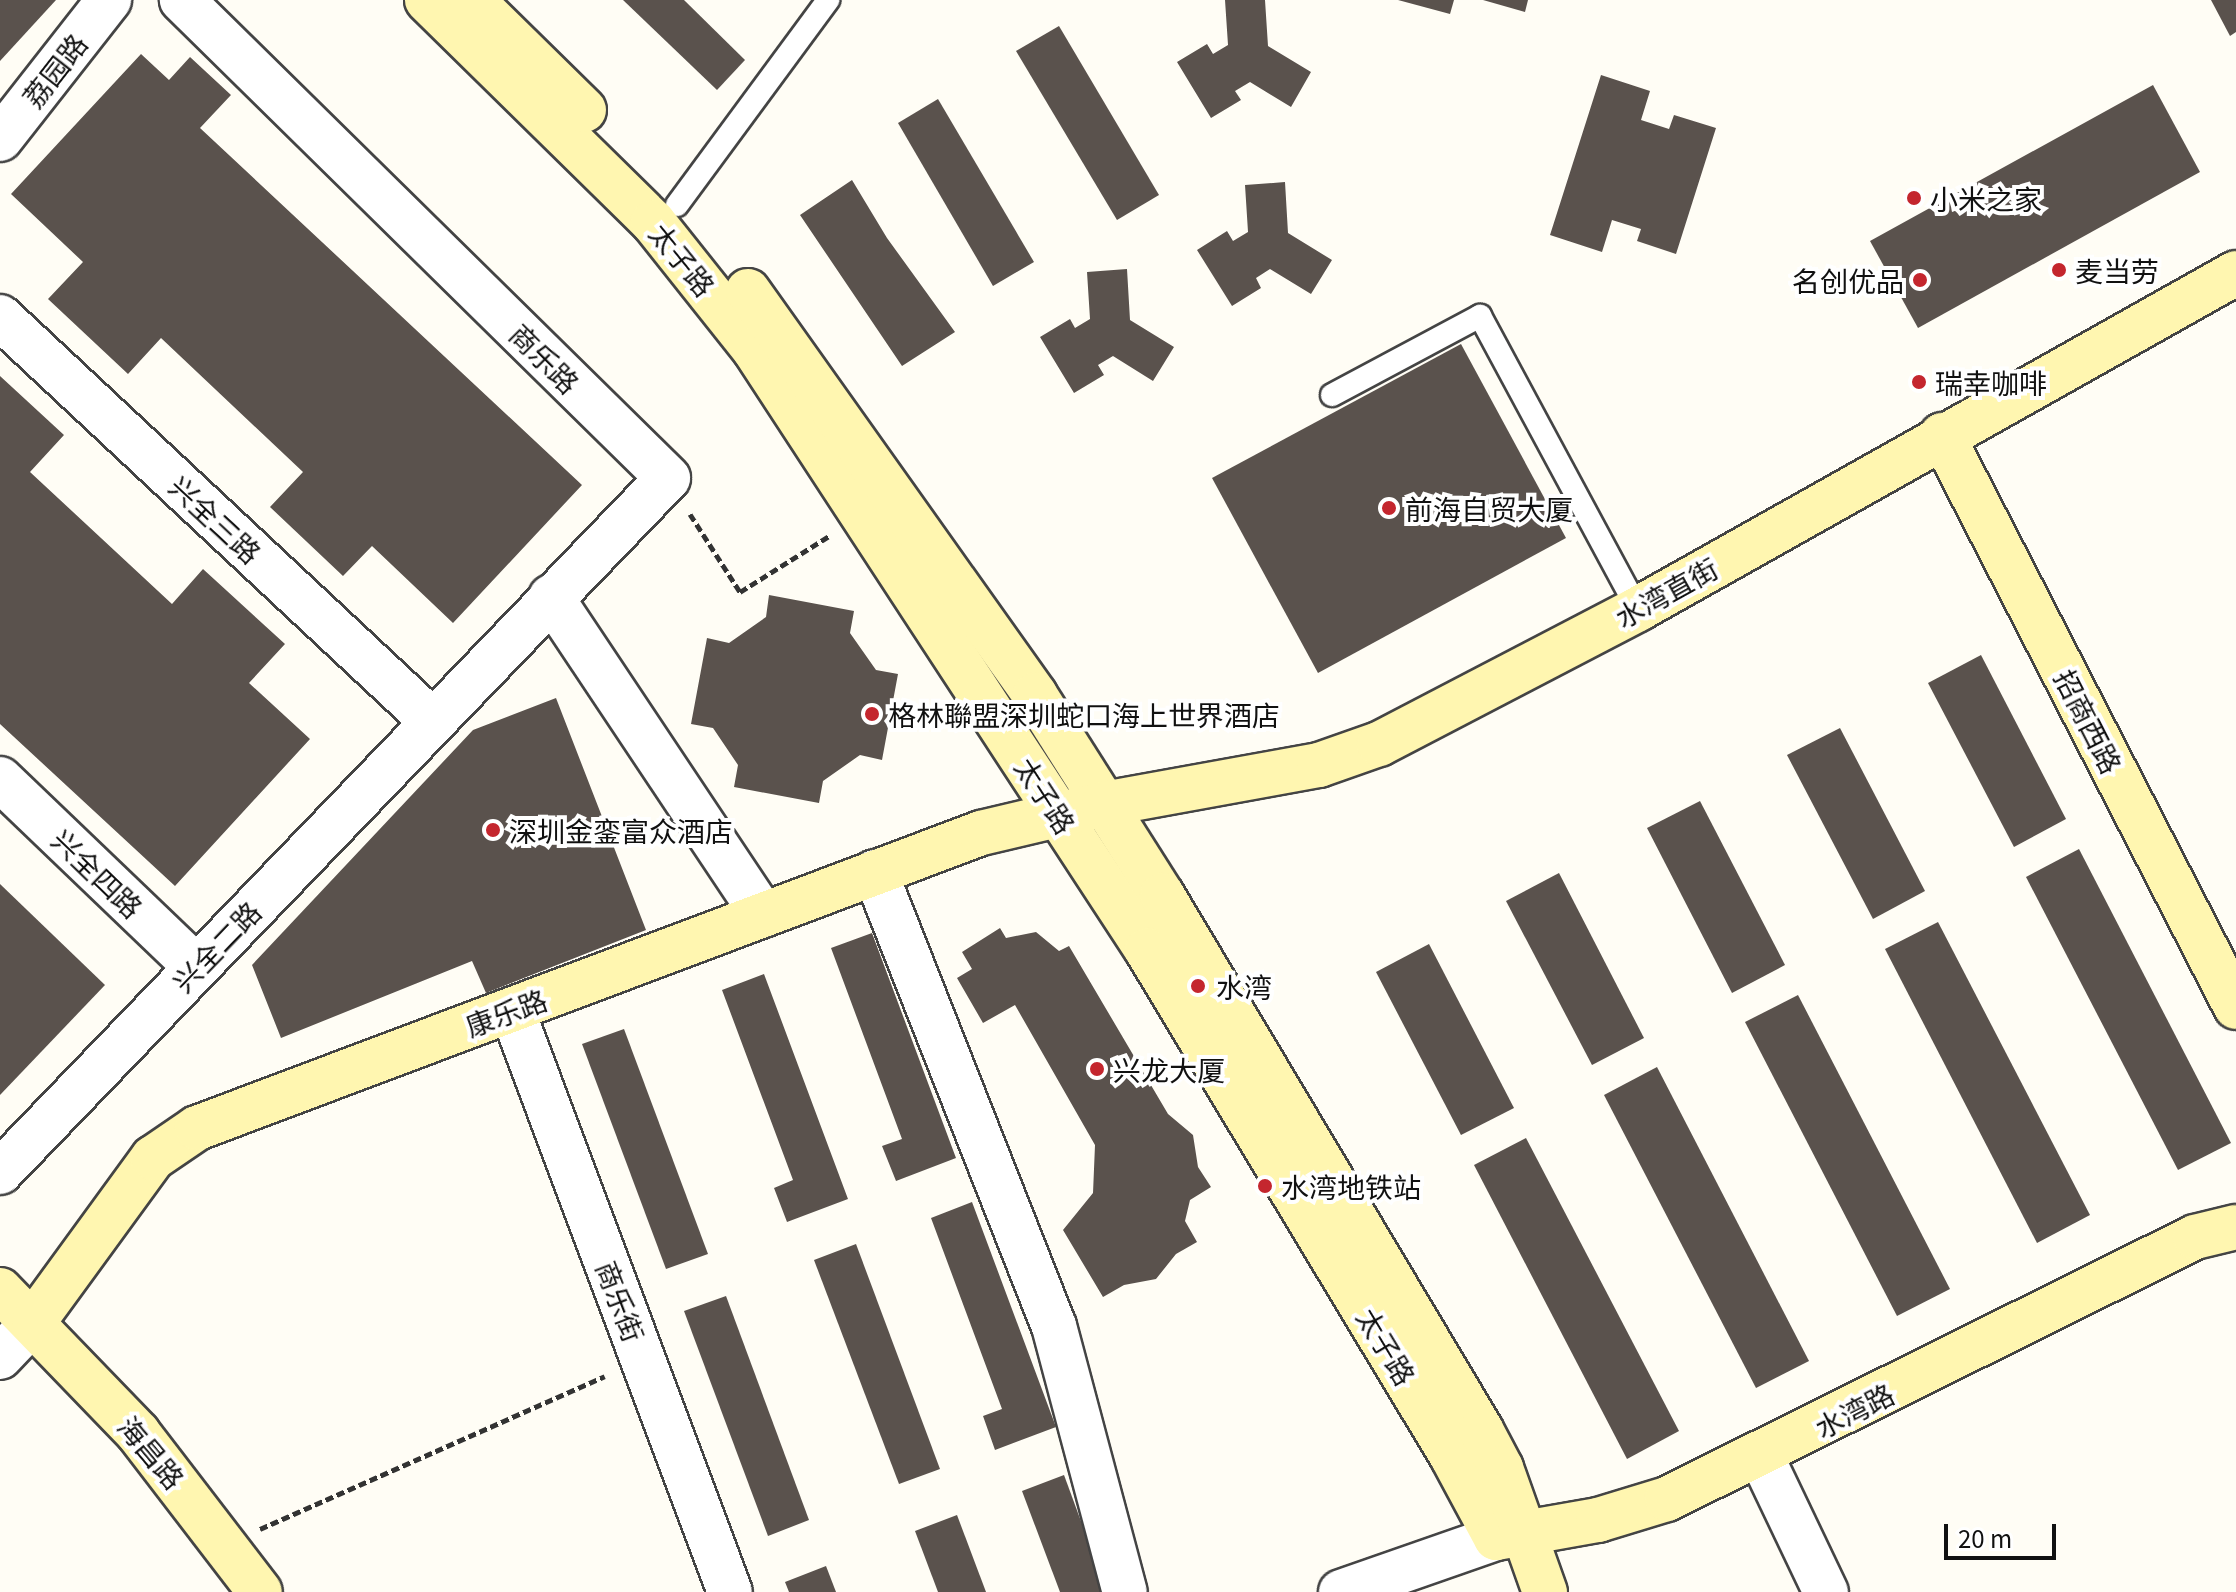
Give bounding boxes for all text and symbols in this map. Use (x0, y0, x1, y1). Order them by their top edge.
street label: 荔园路 (15, 27, 93, 113)
place label: 小米之家 (1930, 181, 2042, 215)
marker: 小米之家 (1905, 189, 1923, 207)
street label: 太子路 (644, 216, 722, 302)
place label: 麦当劳 (2075, 253, 2159, 287)
marker: 麦当劳 (2050, 261, 2068, 279)
place label: 名创优品 (1792, 263, 1904, 297)
marker: 名创优品 (1911, 271, 1929, 289)
street label: 商乐路 (503, 316, 587, 400)
place label: 瑞幸咖啡 (1935, 365, 2047, 399)
marker: 瑞幸咖啡 (1910, 373, 1928, 391)
street label: 兴全三路 (164, 469, 268, 569)
place label: 前海自贸大厦 (1405, 491, 1573, 525)
marker: 前海自贸大厦 (1380, 499, 1398, 517)
street label: 水湾直街 (1609, 550, 1723, 634)
street label: 招商西路 (2049, 663, 2129, 779)
place label: 格林聯盟深圳蛇口海上世界酒店 (888, 697, 1280, 731)
marker: 格林聯盟深圳蛇口海上世界酒店 (863, 705, 881, 723)
street label: 太子路 (1009, 751, 1083, 839)
place label: 深圳金銮富众酒店 (509, 813, 733, 847)
marker: 深圳金銮富众酒店 (484, 821, 502, 839)
street label: 兴全四路 (46, 822, 150, 924)
street label: 兴全二路 (165, 894, 267, 998)
place label: 水湾 (1216, 969, 1272, 1003)
marker: 水湾 (1187, 975, 1209, 997)
street label: 康乐路 (461, 982, 551, 1042)
place label: 兴龙大厦 (1113, 1052, 1225, 1086)
marker: 兴龙大厦 (1088, 1060, 1106, 1078)
place label: 水湾地铁站 (1281, 1169, 1421, 1203)
marker: 水湾地铁站 (1256, 1177, 1274, 1195)
street label: 商乐街 (590, 1256, 652, 1346)
street label: 太子路 (1351, 1301, 1423, 1391)
street label: 水湾路 (1809, 1376, 1899, 1444)
street label: 海昌路 (112, 1409, 192, 1495)
scale bar (1948, 1508, 2060, 1558)
text: 20 m (1958, 1520, 2012, 1555)

